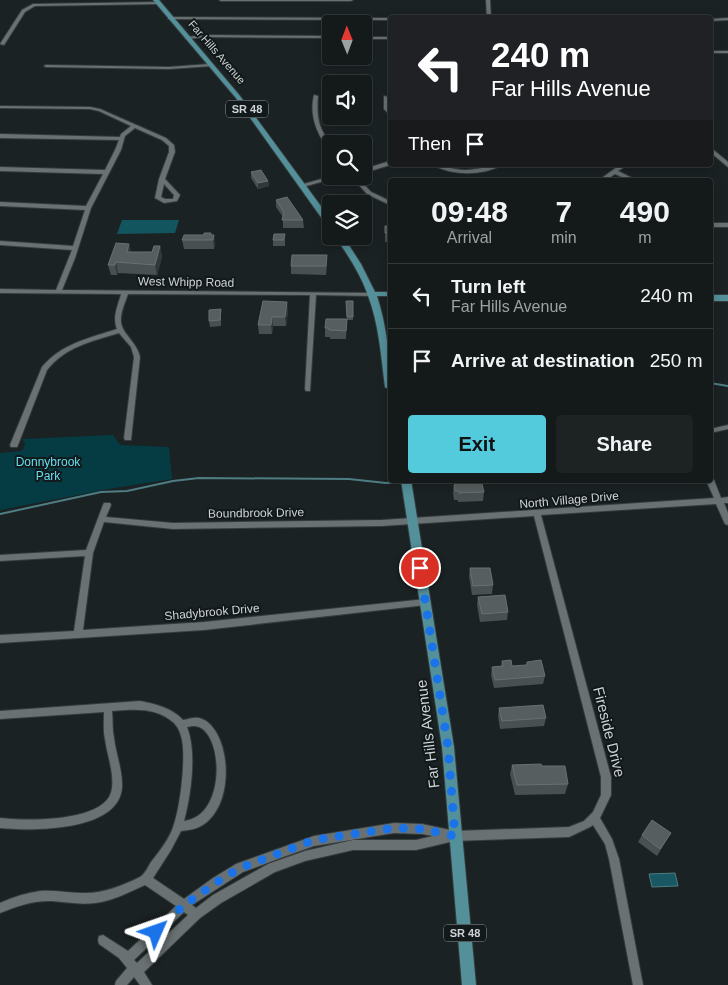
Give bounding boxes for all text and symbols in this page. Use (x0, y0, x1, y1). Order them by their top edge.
north arrow (322, 15, 372, 65)
map controls (322, 15, 372, 245)
street label: Far Hills Avenue (186, 18, 248, 86)
icon: left (408, 35, 473, 100)
text: 240 m (491, 35, 590, 74)
button: sound (322, 75, 372, 125)
text: Far Hills Avenue (491, 76, 651, 101)
road number: SR 48 (226, 100, 268, 118)
icon: arrive (461, 130, 489, 158)
text: Then (408, 133, 451, 154)
button: search (322, 135, 372, 185)
button: layers (322, 195, 372, 245)
text: 09:48 (431, 195, 508, 228)
text: 7 (555, 195, 572, 228)
text: 490 (620, 195, 670, 228)
text: Arrival (447, 229, 492, 246)
text: min (551, 229, 577, 246)
text: m (638, 229, 651, 246)
street label: West Whipp Road (138, 274, 234, 290)
text: Turn left (451, 276, 526, 297)
icon: left (408, 282, 436, 310)
text: 240 m (640, 285, 693, 306)
text: Far Hills Avenue (451, 298, 567, 315)
icon: arrive (408, 347, 436, 375)
text: Arrive at destination (451, 350, 635, 371)
text: 250 m (650, 350, 703, 371)
button: Exit (408, 415, 546, 473)
button: Share (556, 415, 693, 473)
park label: Donnybrook Park (16, 455, 81, 483)
street label: North Village Drive (519, 489, 620, 511)
street label: Boundbrook Drive (208, 505, 304, 521)
pin (399, 547, 441, 589)
icon: arrive (406, 554, 434, 582)
street label: Shadybrook Drive (164, 601, 260, 623)
street label: Far Hills Avenue (412, 679, 443, 789)
street label: Fireside Drive (590, 685, 629, 779)
position arrow (129, 905, 181, 957)
road number: SR 48 (444, 924, 486, 941)

